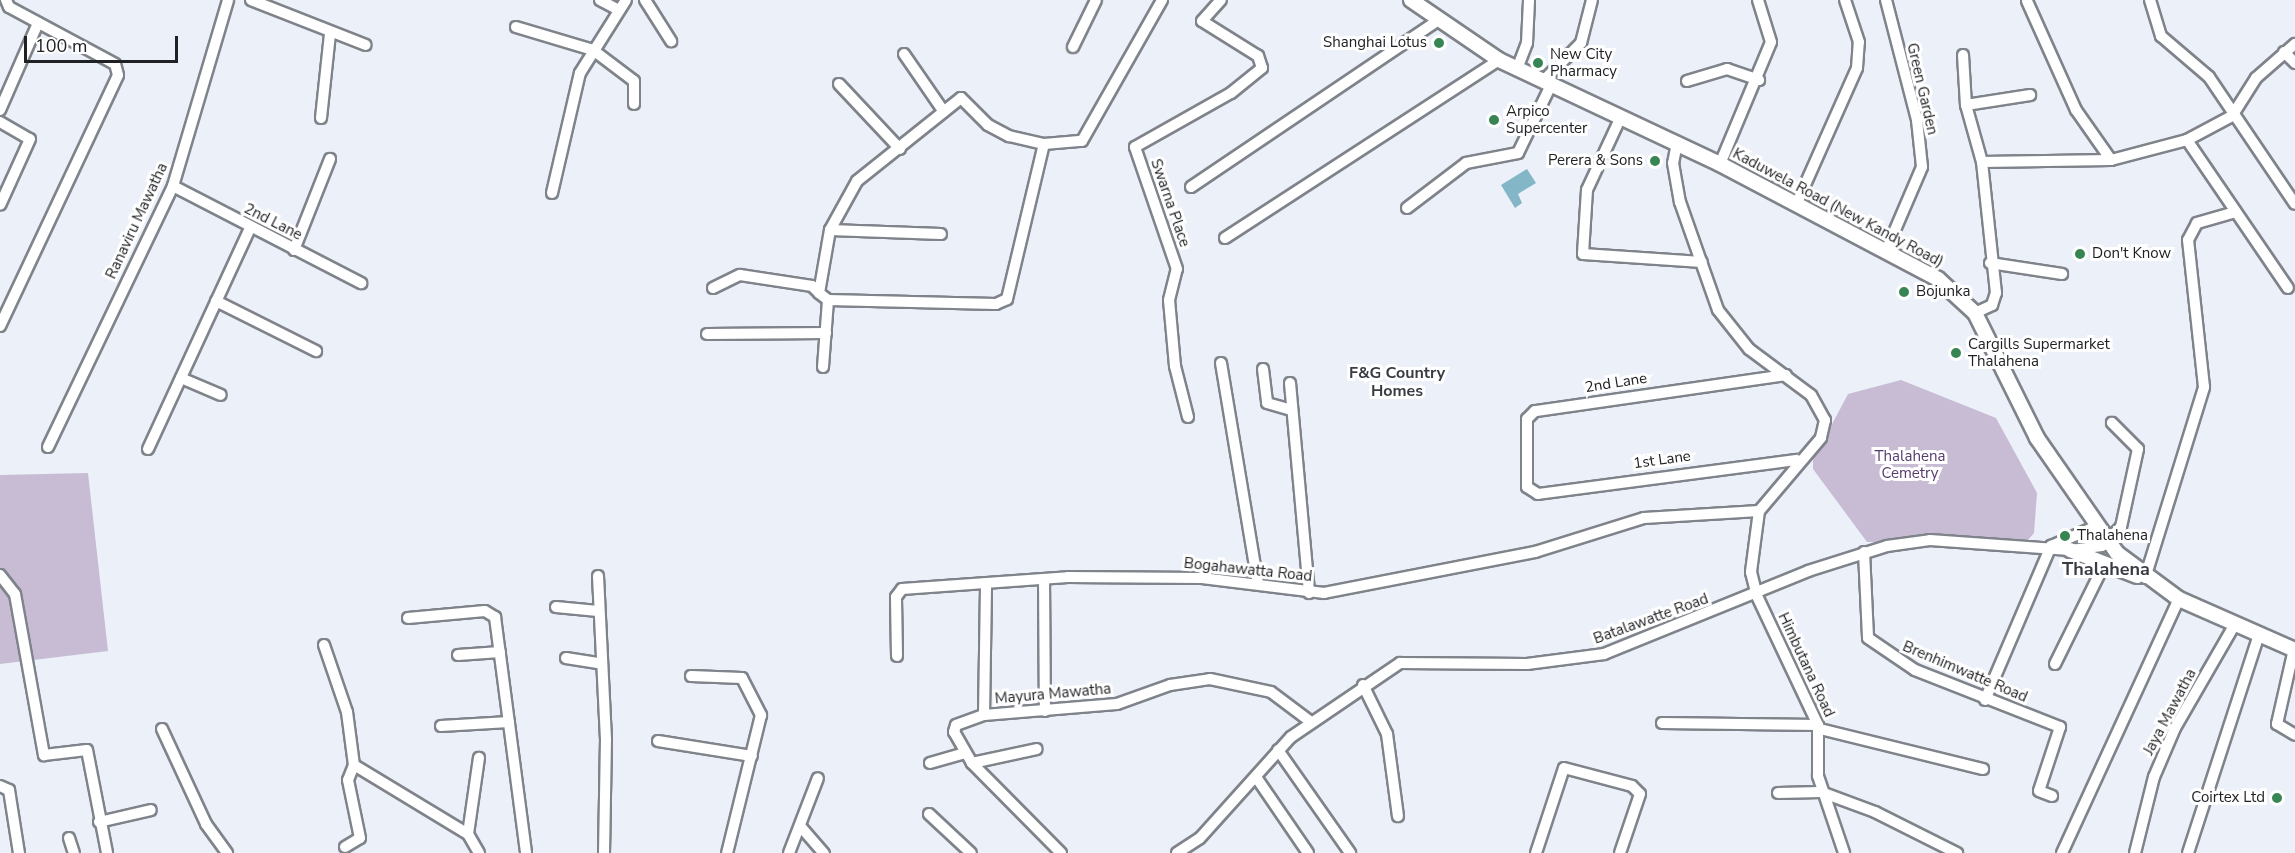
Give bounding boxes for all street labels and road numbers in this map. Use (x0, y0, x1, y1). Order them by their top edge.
street label: Green Garden (1903, 41, 1941, 137)
street label: Kaduwela Road (New Kandy Road) (1730, 145, 1946, 271)
street label: Swarna Place (1147, 157, 1193, 249)
street label: Ranaviru Mawatha (102, 160, 172, 282)
street label: 2nd Lane (241, 200, 305, 244)
street label: 2nd Lane (1584, 369, 1648, 397)
street label: 1st Lane (1632, 447, 1692, 473)
street label: Bogahawatta Road (1183, 554, 1313, 586)
street label: Batalawatte Road (1591, 590, 1711, 648)
street label: Himbutana Road (1774, 610, 1838, 720)
street label: Brenhimwatte Road (1900, 638, 2030, 706)
street label: Jaya Mawatha (2140, 666, 2200, 758)
street label: Mayura Mawatha (994, 680, 1112, 708)

